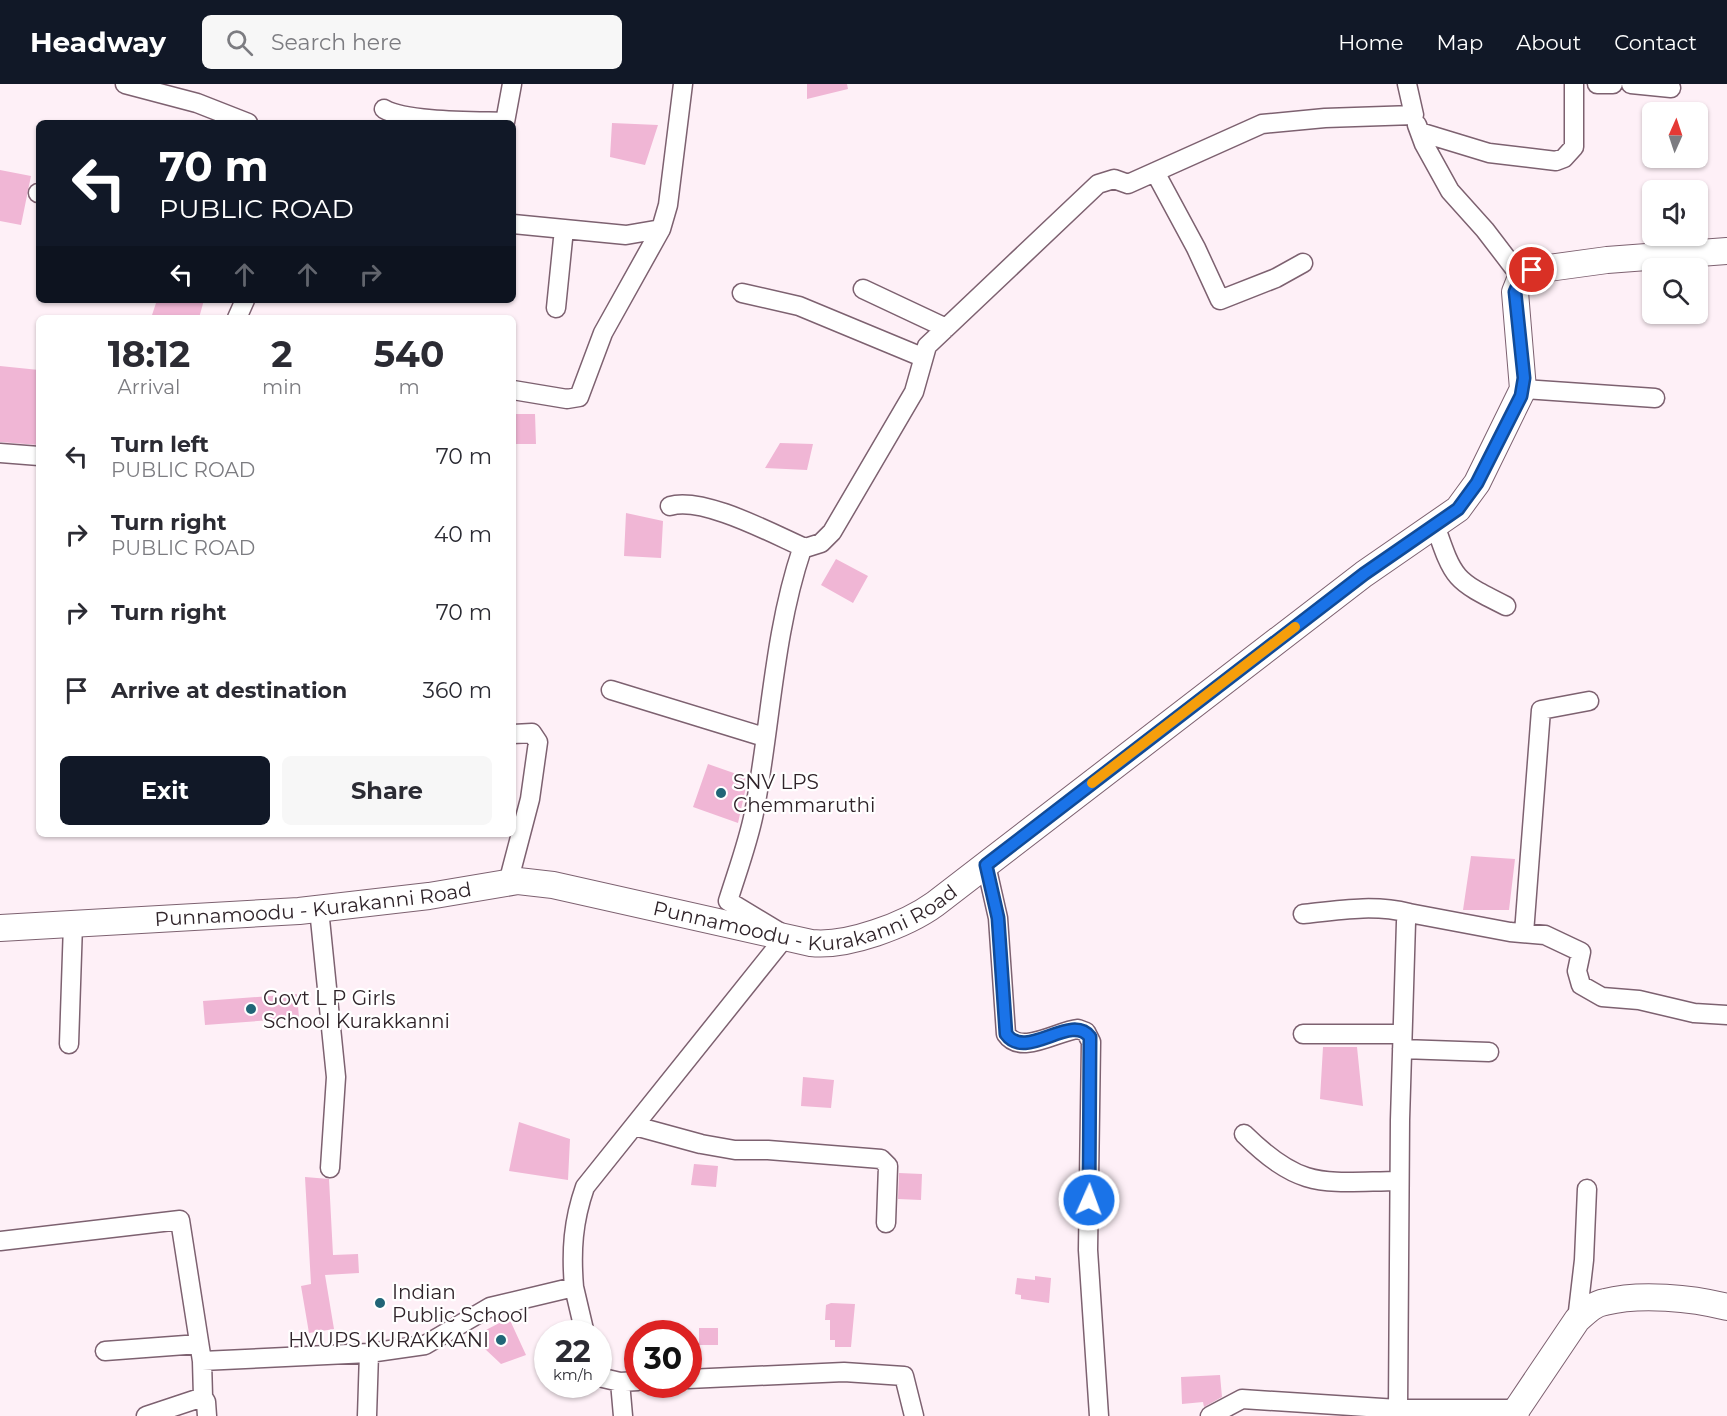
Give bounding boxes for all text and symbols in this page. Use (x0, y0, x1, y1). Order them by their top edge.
search box (202, 15, 622, 69)
text: Headway (30, 25, 166, 59)
icon: search (223, 26, 256, 59)
text: Search here (271, 29, 402, 56)
text: Home (1338, 30, 1403, 55)
text: Map (1436, 30, 1483, 55)
text: About (1516, 30, 1581, 55)
text: Contact (1614, 30, 1697, 55)
north arrow (1642, 102, 1708, 168)
map controls (1642, 102, 1708, 324)
text: 70 m (159, 140, 269, 192)
icon: left (60, 144, 138, 222)
button: sound (1642, 180, 1708, 246)
text: PUBLIC ROAD (159, 192, 354, 225)
pin (1506, 244, 1557, 295)
icon: arrive (1515, 253, 1548, 286)
icon: left (165, 258, 198, 291)
icon: ahead (228, 258, 261, 291)
icon: ahead (291, 258, 324, 291)
icon: right (354, 258, 387, 291)
button: search (1642, 258, 1708, 324)
text: 18:12 (108, 332, 190, 376)
text: 2 (271, 332, 293, 376)
text: 540 (374, 332, 444, 376)
text: Arrival (117, 375, 181, 399)
text: min (262, 375, 302, 399)
text: m (398, 375, 420, 399)
text: Turn left (111, 431, 209, 458)
icon: left (60, 440, 93, 473)
text: 70 m (436, 443, 492, 470)
text: PUBLIC ROAD (111, 458, 255, 482)
text: Turn right (111, 509, 226, 536)
icon: right (60, 518, 93, 551)
text: 40 m (434, 521, 492, 548)
text: PUBLIC ROAD (111, 536, 255, 560)
icon: right (60, 596, 93, 629)
text: Turn right (111, 599, 226, 626)
text: 70 m (436, 599, 492, 626)
icon: arrive (60, 674, 93, 707)
text: Arrive at destination (111, 677, 347, 704)
text: 360 m (423, 677, 492, 704)
button: Exit (60, 756, 270, 825)
button: Share (282, 756, 492, 825)
place label: SNV LPS Chemmaruthi (733, 770, 876, 817)
marker: SNV LPS Chemmaruthi (714, 786, 728, 800)
street label: Punnamoodu - Kurakanni Road (154, 877, 473, 931)
street label: Punnamoodu - Kurakanni Road (651, 879, 962, 956)
place label: Govt L P Girls School Kurakkanni (263, 986, 450, 1033)
marker: Govt L P Girls School Kurakkanni (244, 1002, 258, 1016)
position arrow (1057, 1168, 1121, 1232)
place label: Indian Public School (392, 1280, 528, 1327)
marker: Indian Public School (373, 1296, 387, 1310)
speed limit sign: 30 (624, 1320, 702, 1398)
place label: HVUPS KURAKKANI (288, 1328, 489, 1352)
marker: HVUPS KURAKKANI (494, 1333, 508, 1347)
text: 22 (555, 1333, 591, 1370)
text: km/h (553, 1365, 593, 1384)

